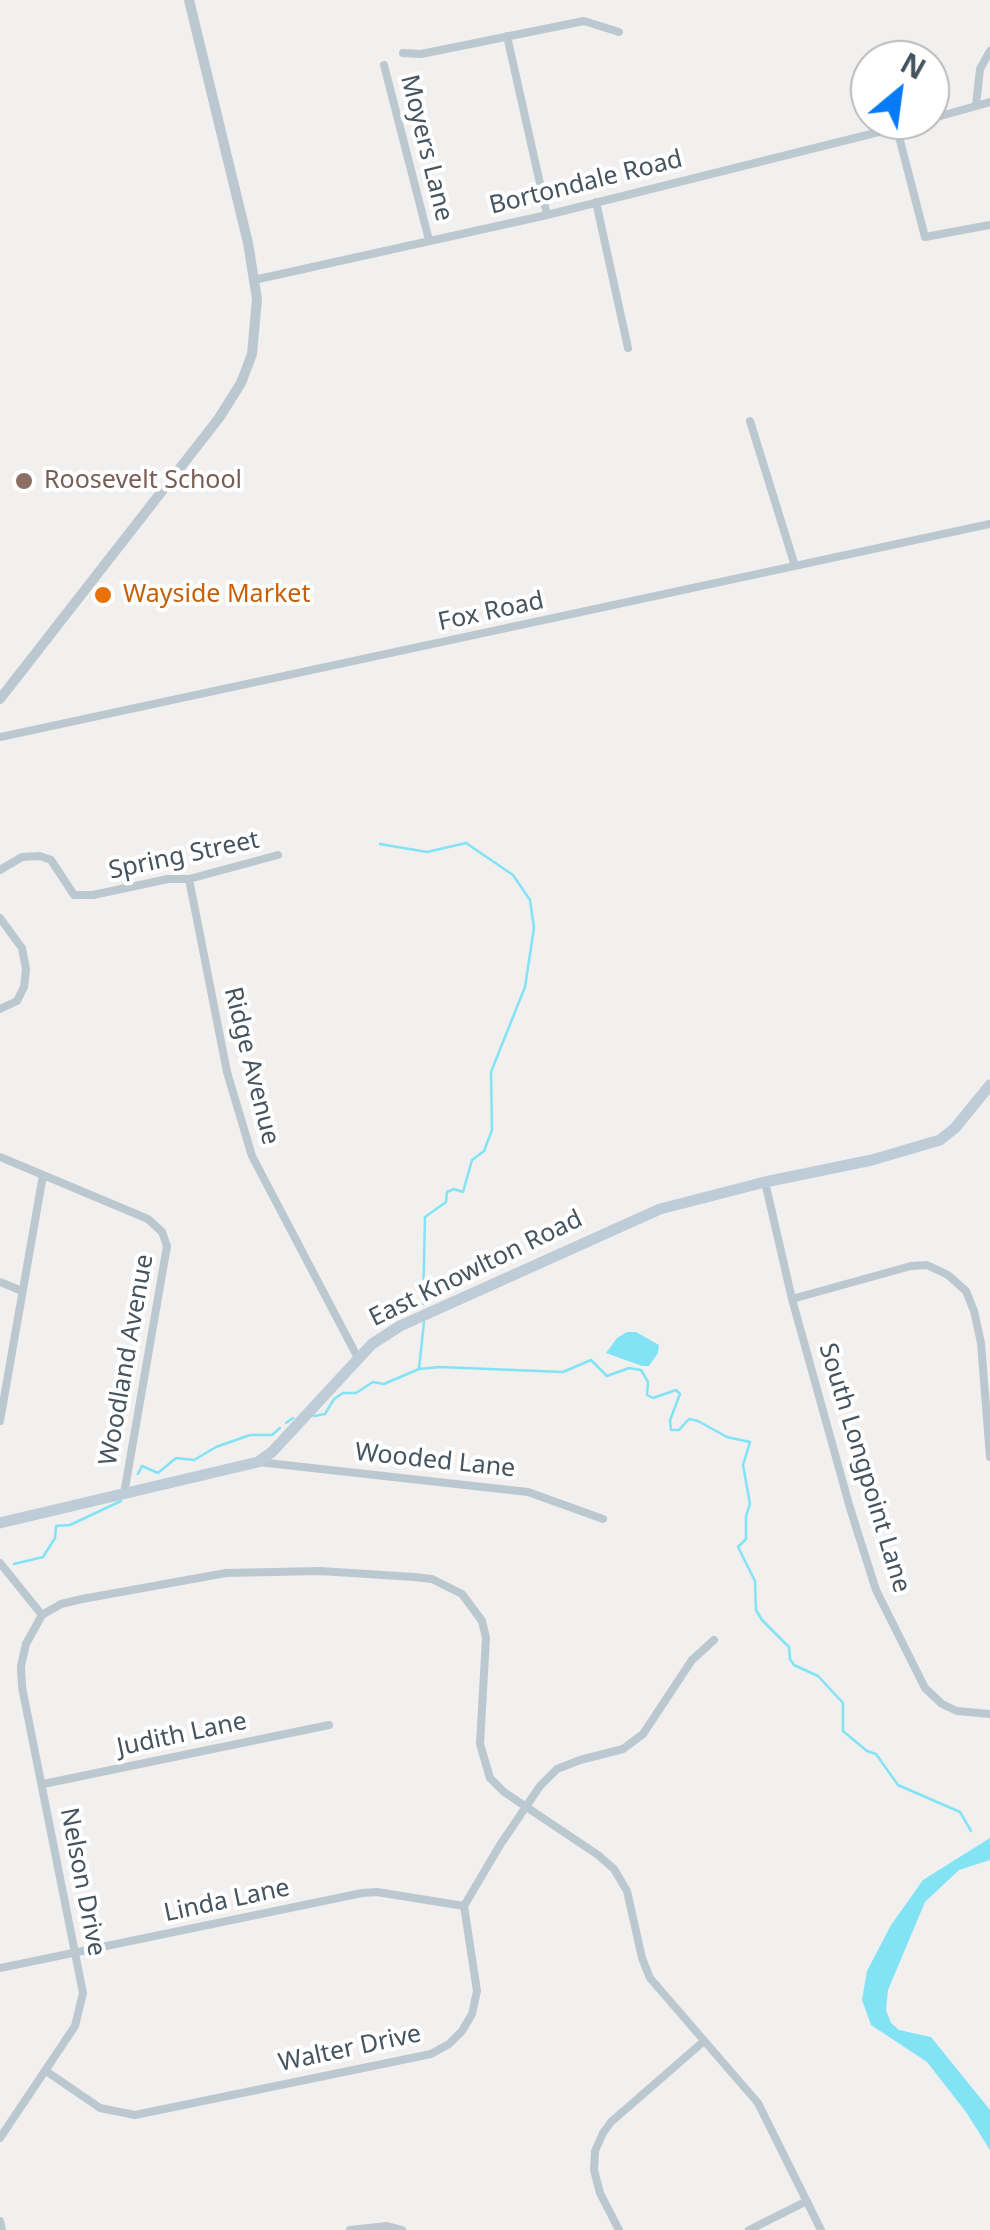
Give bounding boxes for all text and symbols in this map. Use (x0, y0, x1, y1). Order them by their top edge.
north arrow (850, 40, 950, 140)
text: N (894, 43, 933, 88)
street label: Moyers Lane (393, 72, 459, 224)
street label: Bortondale Road (486, 145, 686, 221)
place label: Roosevelt School (44, 466, 242, 496)
marker: Roosevelt School (13, 470, 35, 492)
place label: Wayside Market (123, 580, 310, 610)
marker: Wayside Market (92, 584, 114, 606)
street label: Fox Road (435, 586, 547, 638)
street label: Spring Street (106, 825, 262, 887)
street label: Ridge Avenue (217, 984, 285, 1148)
street label: East Knowlton Road (365, 1204, 587, 1334)
street label: Woodland Avenue (94, 1252, 160, 1468)
street label: South Longpoint Lane (812, 1340, 916, 1596)
street label: Wooded Lane (353, 1438, 517, 1484)
street label: Judith Lane (114, 1707, 250, 1763)
street label: Nelson Drive (53, 1805, 111, 1959)
street label: Linda Lane (161, 1873, 293, 1929)
street label: Walter Drive (276, 2019, 424, 2079)

